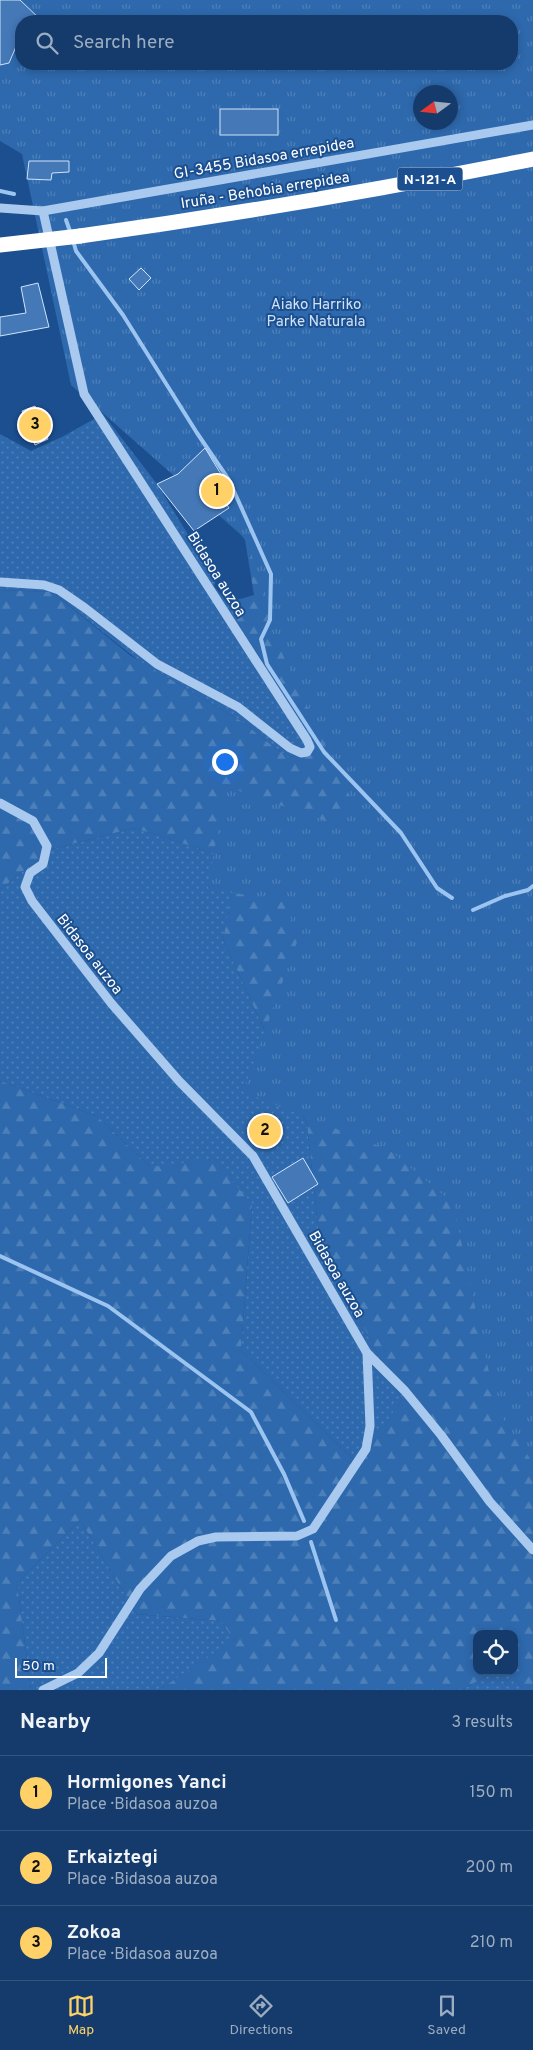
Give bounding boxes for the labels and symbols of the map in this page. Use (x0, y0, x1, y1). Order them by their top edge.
north arrow (413, 85, 458, 130)
street label: GI-3455 Bidasoa errepidea (173, 134, 356, 185)
road number: N-121-A (398, 168, 462, 190)
street label: Iruña - Behobia errepidea (179, 169, 351, 214)
park label: Aiako Harriko Parke Naturala (266, 296, 366, 332)
pin: 3 (19, 406, 51, 444)
pin: 1 (201, 472, 233, 510)
street label: Bidasoa auzoa (182, 529, 250, 621)
your location (212, 749, 238, 775)
street label: Bidasoa auzoa (51, 911, 126, 999)
pin: 2 (249, 1112, 281, 1150)
street label: Bidasoa auzoa (303, 1228, 368, 1322)
scale bar (15, 1655, 108, 1678)

